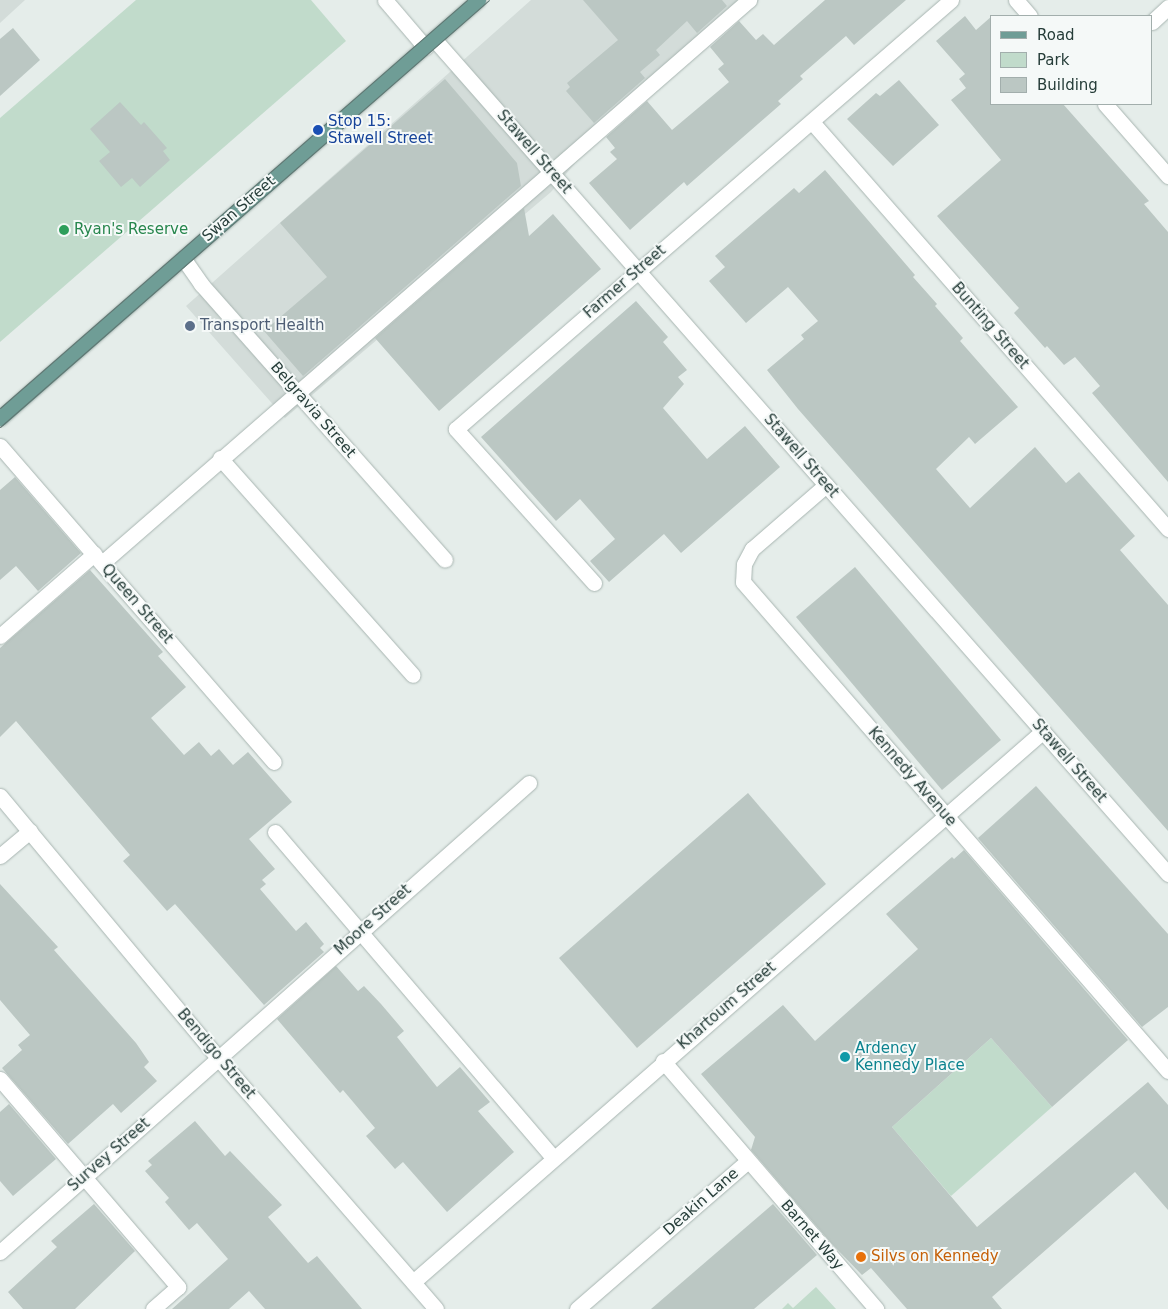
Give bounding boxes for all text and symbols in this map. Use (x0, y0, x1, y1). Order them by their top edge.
legend (990, 15, 1153, 105)
text: Road (1037, 26, 1075, 44)
text: Park (1037, 51, 1069, 69)
text: Building (1037, 76, 1098, 94)
street label: Stawell Street (493, 107, 575, 197)
place label: Stop 15: Stawell Street (328, 112, 433, 147)
marker: Stop 15: Stawell Street (312, 124, 324, 136)
street label: Swan Street (199, 172, 279, 246)
place label: Ryan's Reserve (74, 221, 188, 239)
marker: Ryan's Reserve (58, 224, 70, 236)
street label: Farmer Street (580, 242, 670, 322)
street label: Bunting Street (948, 279, 1032, 373)
place label: Transport Health (200, 317, 324, 335)
marker: Transport Health (184, 320, 196, 332)
street label: Belgravia Street (266, 358, 360, 462)
street label: Stawell Street (760, 411, 842, 501)
street label: Queen Street (98, 561, 176, 647)
street label: Stawell Street (1028, 716, 1110, 806)
street label: Kennedy Avenue (864, 724, 960, 830)
street label: Moore Street (331, 881, 415, 959)
street label: Khartoum Street (674, 958, 780, 1054)
street label: Bendigo Street (173, 1005, 259, 1103)
place label: Ardency Kennedy Place (855, 1039, 965, 1074)
marker: Ardency Kennedy Place (839, 1051, 851, 1063)
street label: Survey Street (64, 1115, 154, 1195)
street label: Deakin Lane (660, 1165, 742, 1239)
street label: Barnet Way (777, 1196, 847, 1274)
place label: Silvs on Kennedy (871, 1248, 999, 1266)
marker: Silvs on Kennedy (855, 1251, 867, 1263)

